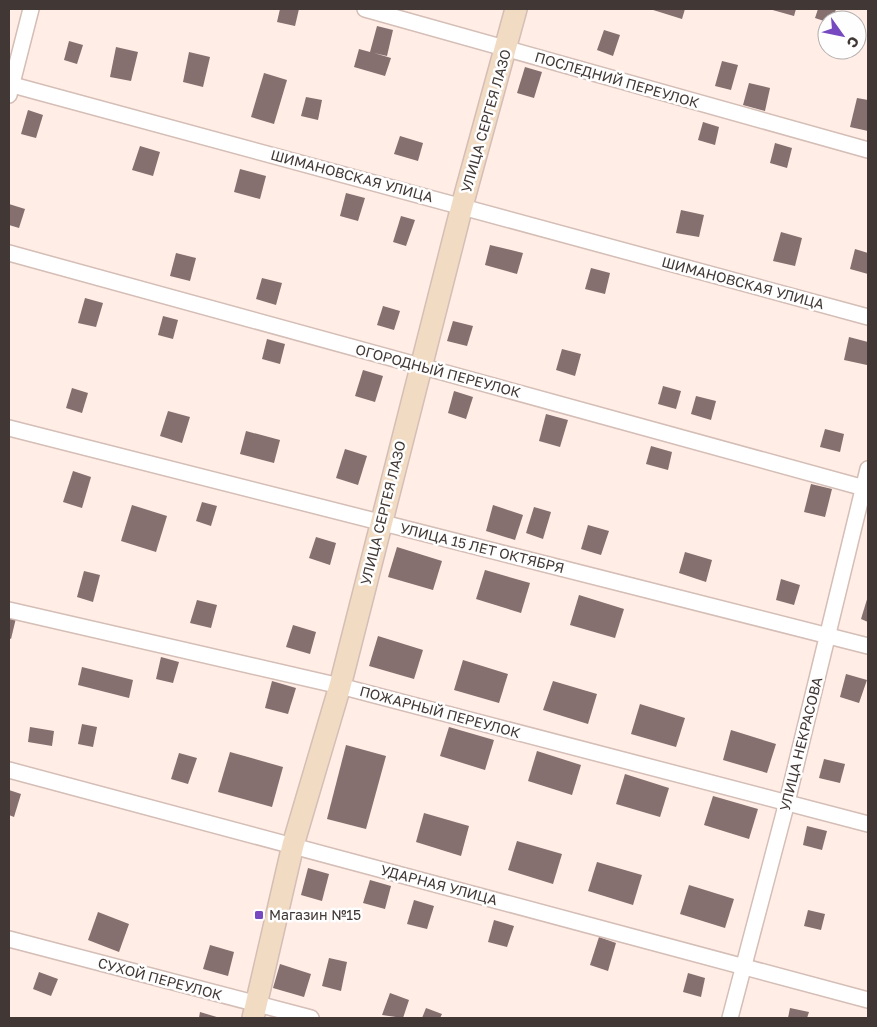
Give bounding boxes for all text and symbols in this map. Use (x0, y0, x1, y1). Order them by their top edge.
north arrow (817, 10, 867, 60)
text: С (843, 34, 863, 51)
street label: УЛИЦА СЕРГЕЯ ЛАЗО (457, 47, 514, 194)
street label: ПОСЛЕДНИЙ ПЕРЕУЛОК (533, 48, 701, 111)
street label: ШИМАНОВСКАЯ УЛИЦА (269, 146, 436, 206)
street label: ШИМАНОВСКАЯ УЛИЦА (660, 253, 827, 313)
street label: ОГОРОДНЫЙ ПЕРЕУЛОК (354, 340, 523, 401)
street label: УЛИЦА СЕРГЕЯ ЛАЗО (356, 439, 409, 587)
street label: УЛИЦА 15 ЛЕТ ОКТЯБРЯ (398, 519, 566, 576)
street label: УЛИЦА НЕКРАСОВА (776, 674, 826, 813)
street label: ПОЖАРНЫЙ ПЕРЕУЛОК (358, 682, 523, 741)
street label: УДАРНАЯ УЛИЦА (379, 861, 500, 908)
place label: Магазин №15 (269, 906, 361, 923)
marker: Магазин №15 (253, 909, 265, 921)
street label: СУХОЙ ПЕРЕУЛОК (96, 954, 224, 1003)

